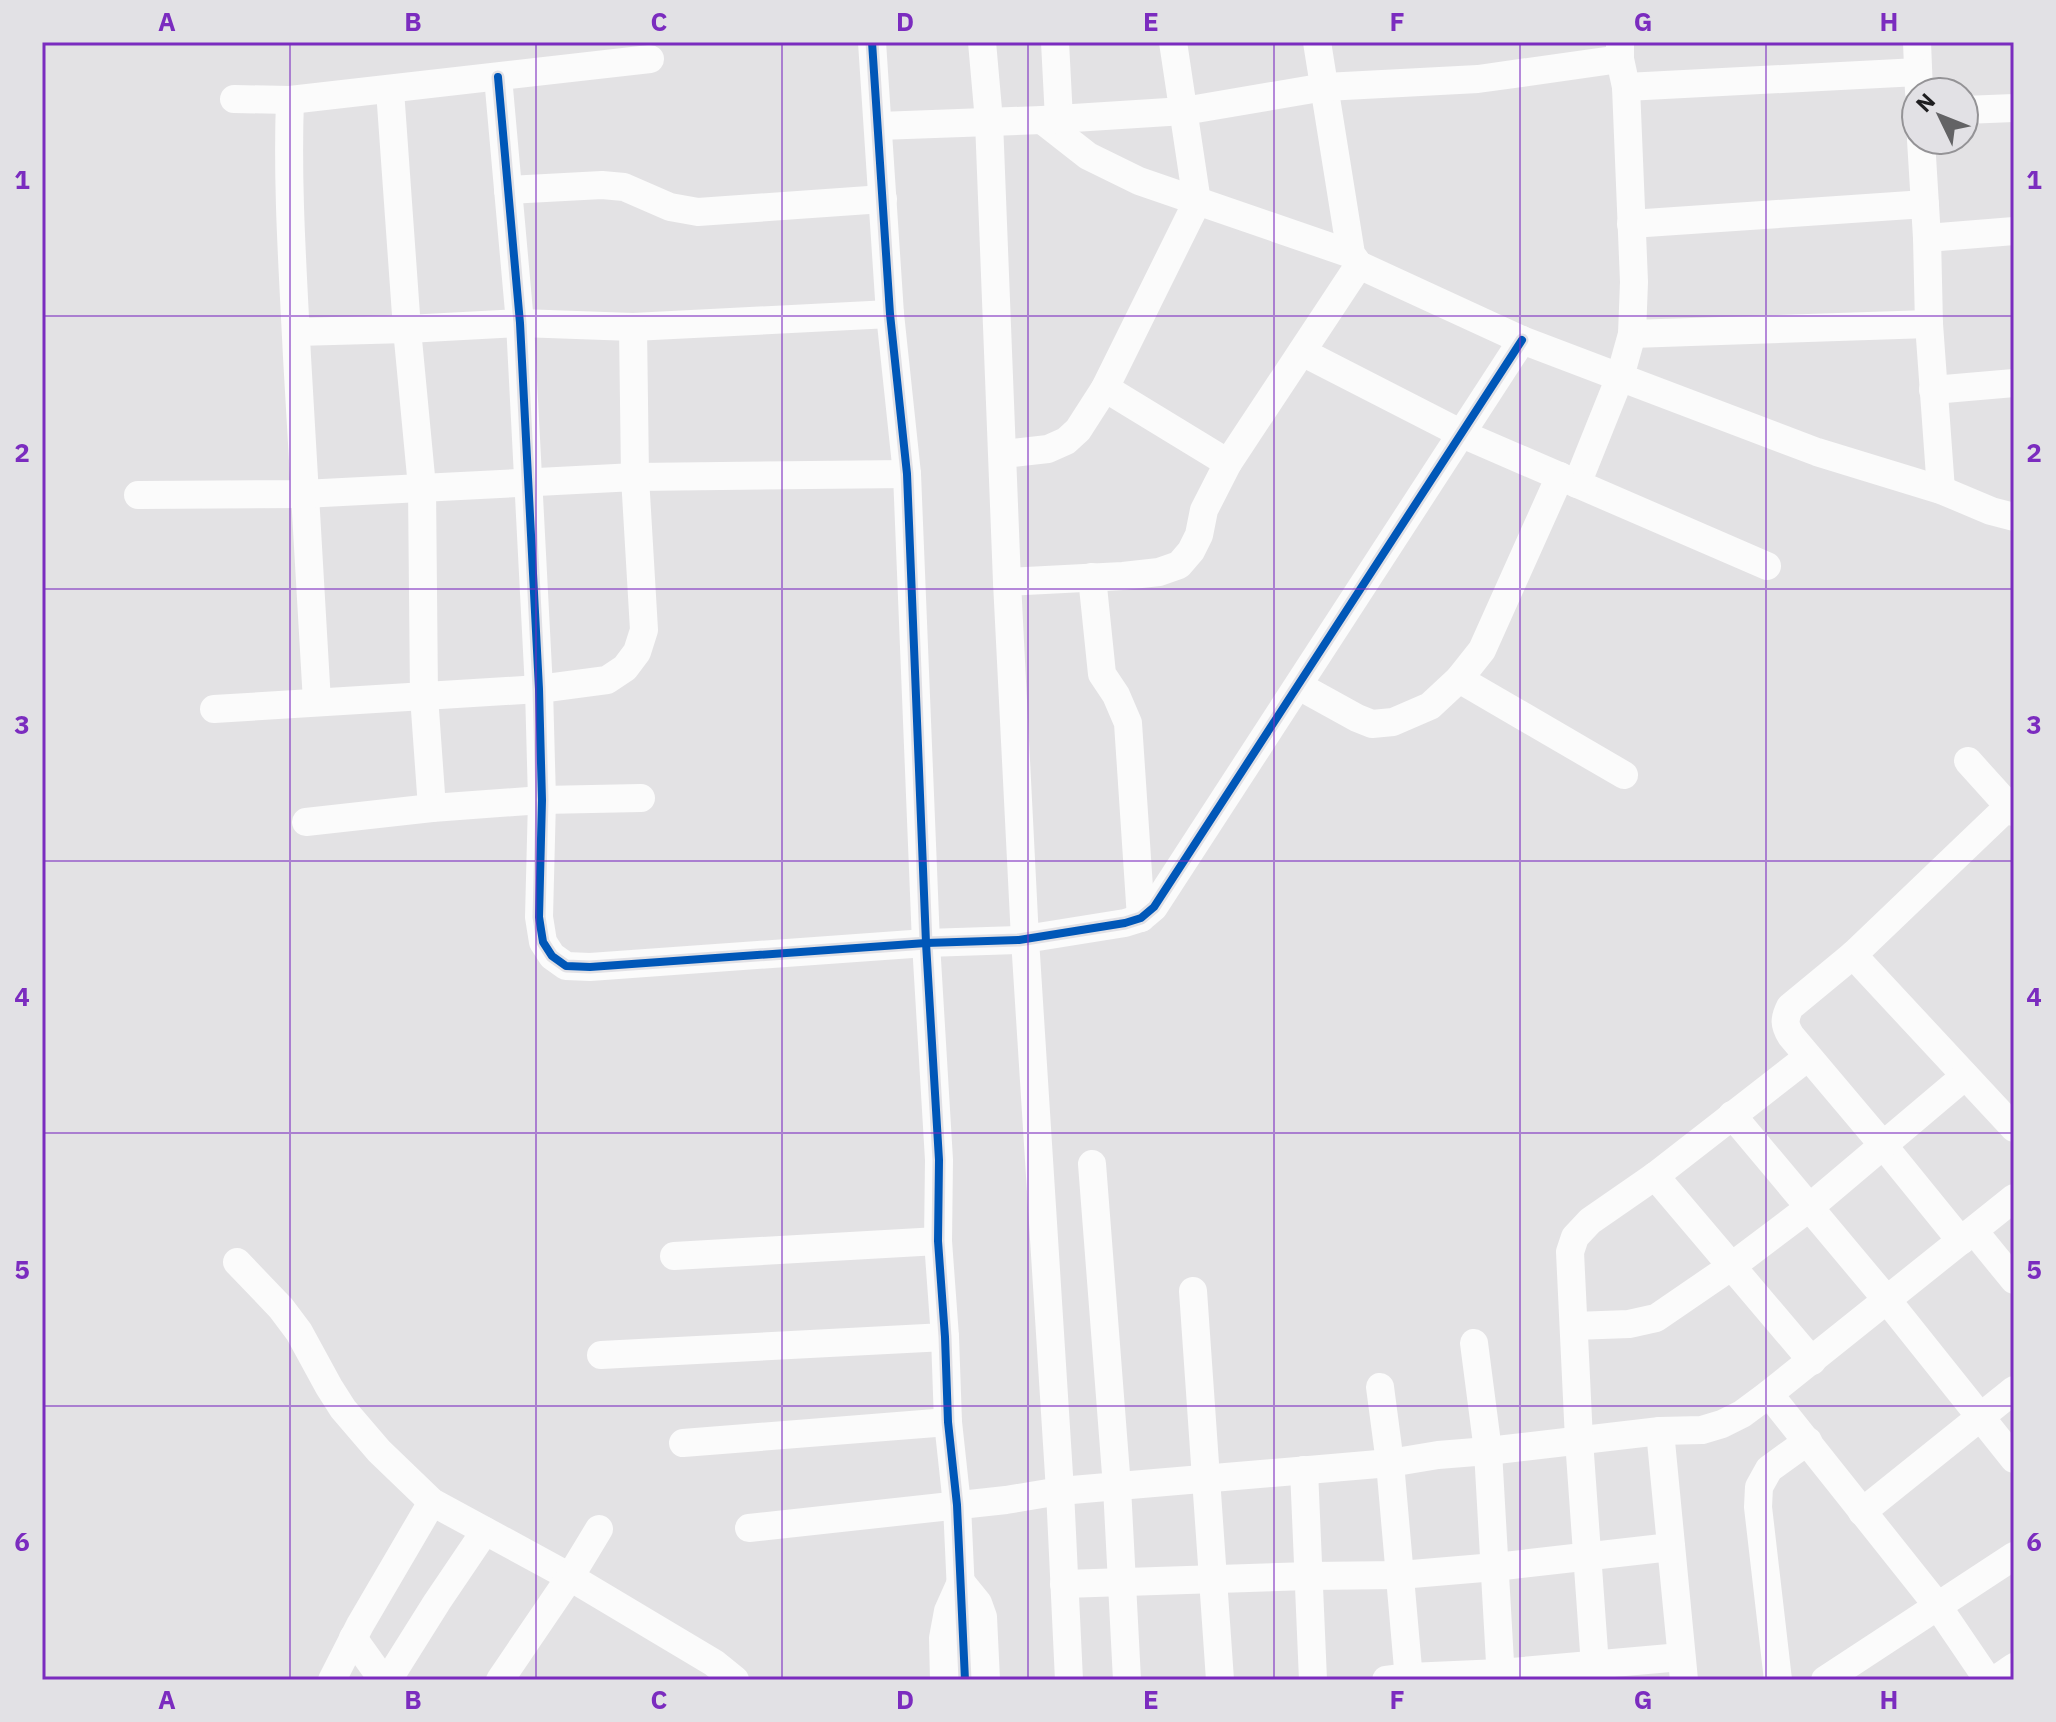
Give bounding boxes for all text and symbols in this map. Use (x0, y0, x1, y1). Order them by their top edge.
text: A (158, 4, 176, 38)
text: B (404, 4, 422, 38)
text: C (651, 4, 668, 38)
text: D (896, 4, 914, 38)
text: E (1143, 4, 1159, 38)
text: F (1389, 4, 1405, 38)
text: G (1634, 4, 1652, 38)
text: H (1880, 4, 1898, 38)
north arrow (1900, 76, 1980, 156)
text: N (1909, 86, 1941, 118)
text: 1 (14, 162, 30, 196)
text: 1 (2026, 162, 2042, 196)
text: 2 (14, 435, 30, 469)
text: 2 (2026, 435, 2042, 469)
text: 3 (14, 707, 30, 741)
text: 3 (2026, 707, 2042, 741)
text: 4 (14, 979, 30, 1013)
text: 4 (2026, 979, 2042, 1013)
text: 5 (14, 1252, 30, 1286)
text: 5 (2026, 1252, 2042, 1286)
text: 6 (14, 1524, 30, 1558)
text: 6 (2026, 1524, 2042, 1558)
text: A (158, 1682, 176, 1716)
text: B (404, 1682, 422, 1716)
text: C (651, 1682, 668, 1716)
text: D (896, 1682, 914, 1716)
text: E (1143, 1682, 1159, 1716)
text: F (1389, 1682, 1405, 1716)
text: G (1634, 1682, 1652, 1716)
text: H (1880, 1682, 1898, 1716)

